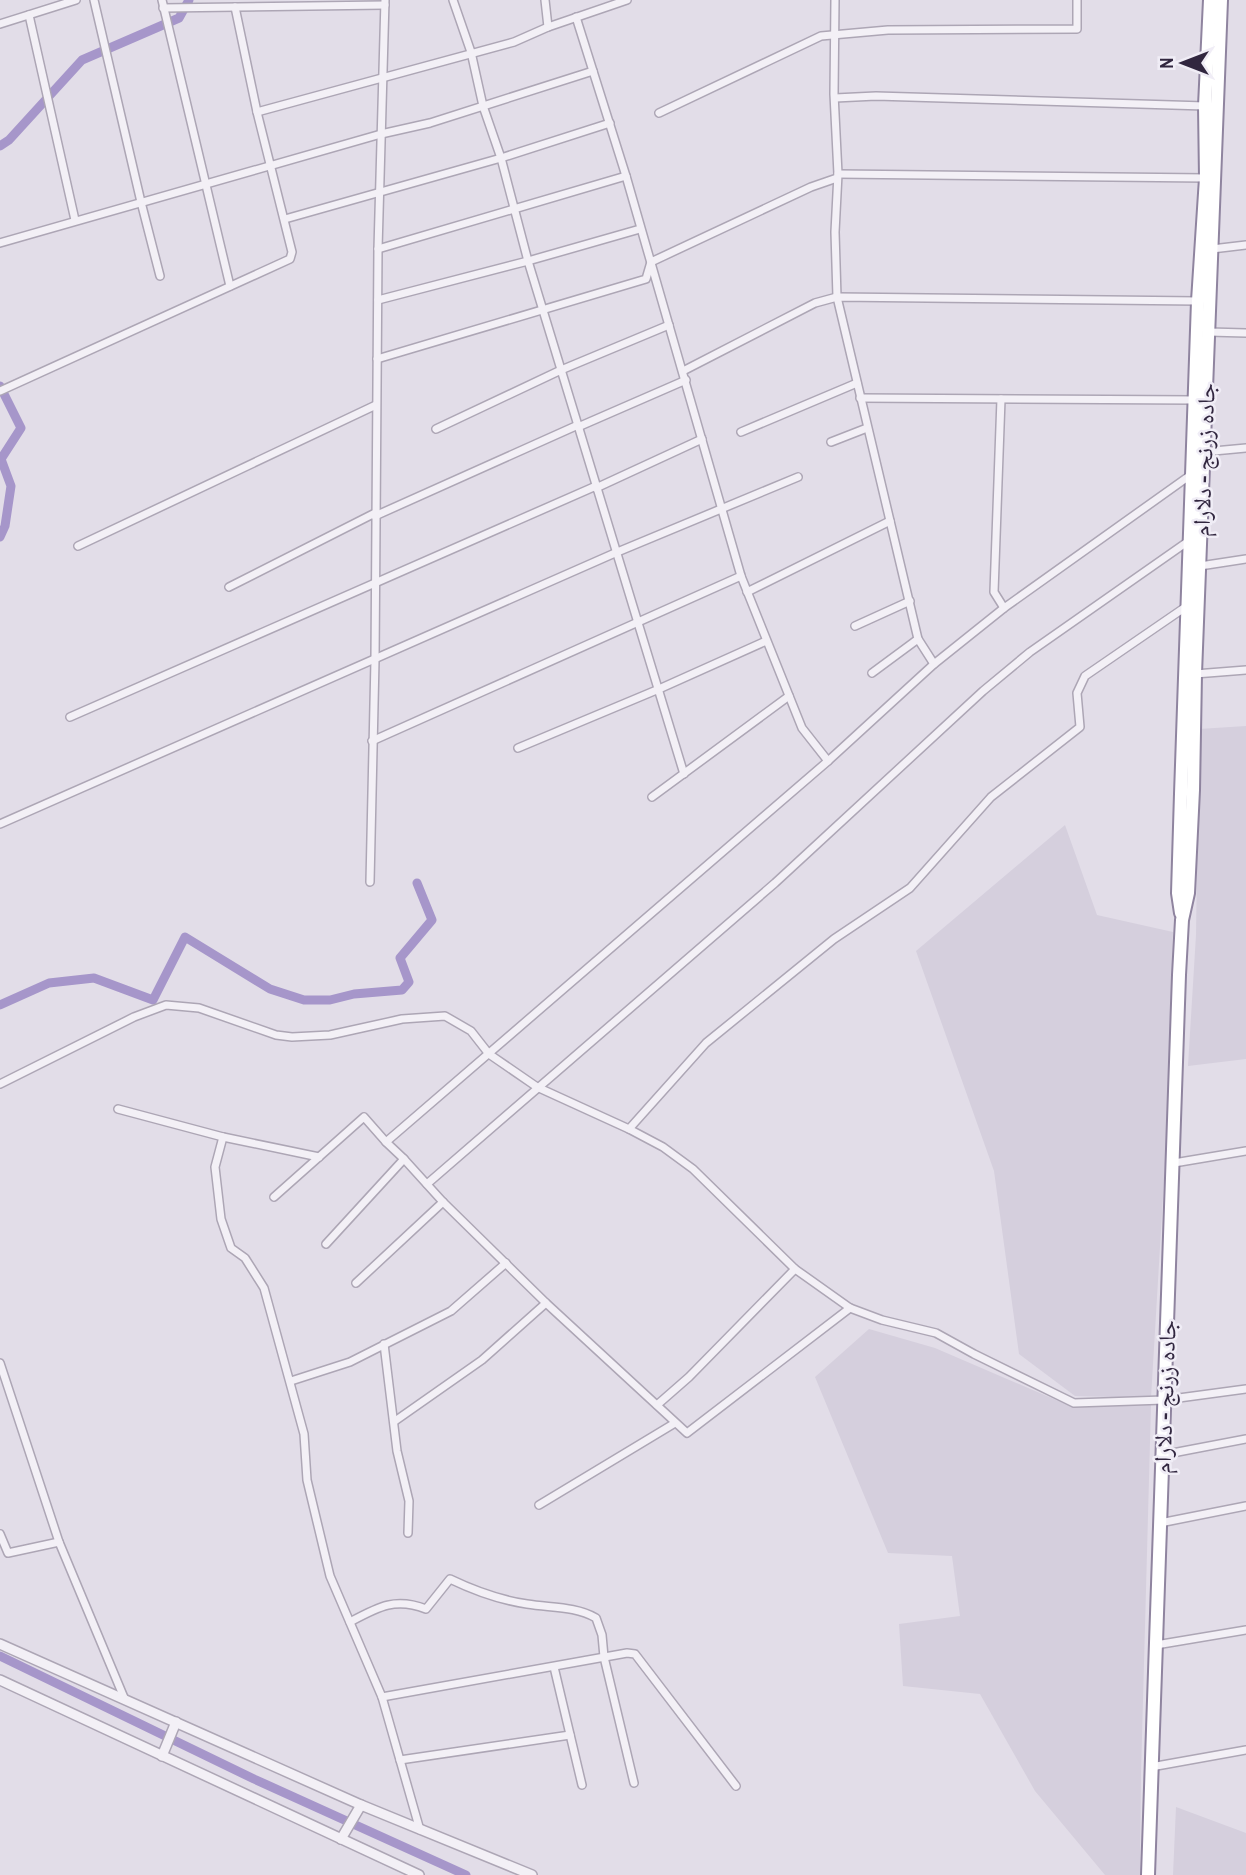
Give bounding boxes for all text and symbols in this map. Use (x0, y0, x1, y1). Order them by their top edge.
north arrow (1148, 28, 1218, 98)
text: N (1153, 57, 1179, 69)
street label: جاده زرنج - دلارام (1184, 382, 1223, 538)
street label: جاده زرنج - دلارام (1145, 1319, 1184, 1475)

